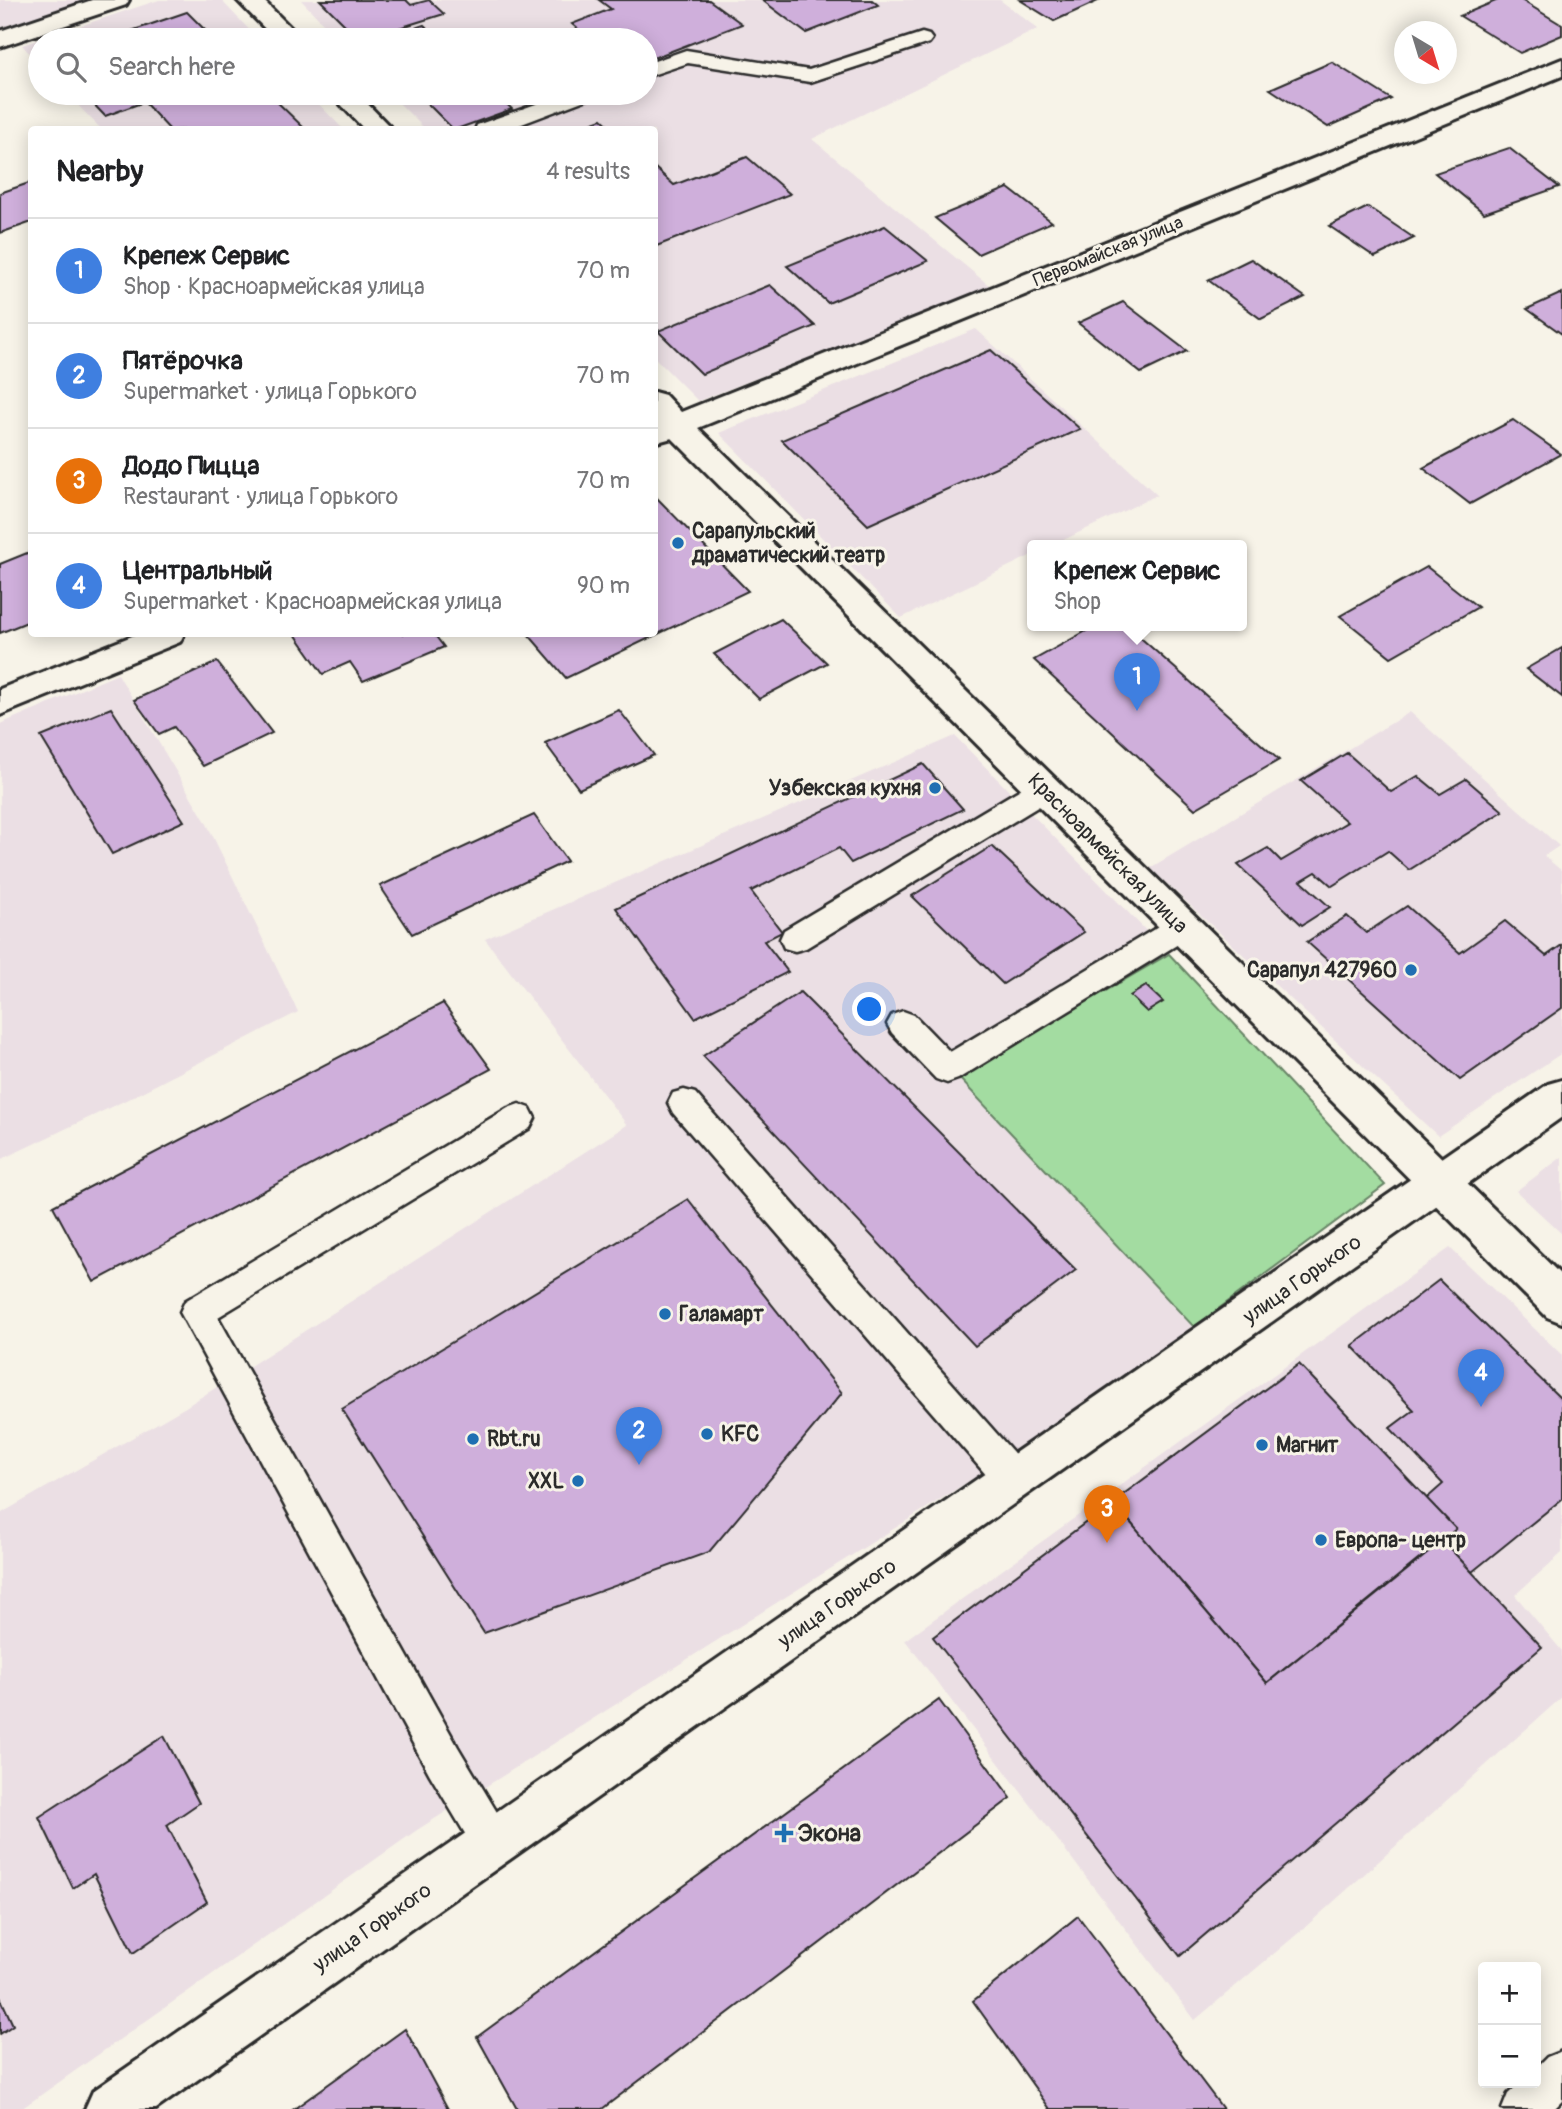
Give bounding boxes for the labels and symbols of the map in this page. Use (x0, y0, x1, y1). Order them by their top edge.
north arrow (1394, 21, 1457, 84)
street label: Первомайская улица (1030, 211, 1186, 292)
place label: Сарапульский драматический театр (691, 518, 885, 569)
marker: Сарапульский драматический театр (670, 535, 686, 551)
pin: 1 (1114, 653, 1160, 711)
street label: Красноармейская улица (1022, 767, 1194, 939)
place label: Узбекская кухня (769, 775, 921, 802)
marker: Узбекская кухня (927, 780, 943, 796)
place label: Сарапул 427960 (1247, 957, 1397, 984)
marker: Сарапул 427960 (1403, 962, 1419, 978)
your location (852, 992, 886, 1026)
street label: улица Горького (1237, 1229, 1367, 1331)
place label: Галамарт (679, 1301, 764, 1328)
marker: Галамарт (657, 1306, 673, 1322)
pin: 4 (1458, 1349, 1504, 1407)
pin: 2 (616, 1407, 662, 1465)
place label: KFC (721, 1421, 759, 1448)
place label: Rbt.ru (487, 1426, 541, 1453)
marker: KFC (699, 1426, 715, 1442)
marker: Rbt.ru (465, 1431, 481, 1447)
place label: Магнит (1276, 1432, 1339, 1459)
marker: Магнит (1254, 1437, 1270, 1453)
place label: XXL (528, 1468, 564, 1495)
marker: XXL (570, 1473, 586, 1489)
pin: 3 (1084, 1485, 1130, 1543)
place label: Европа- центр (1335, 1527, 1466, 1554)
marker: Европа- центр (1313, 1532, 1329, 1548)
street label: улица Горького (772, 1553, 902, 1655)
place label: Экона (798, 1819, 861, 1848)
marker: Экона (776, 1825, 792, 1841)
street label: улица Горького (307, 1877, 437, 1979)

